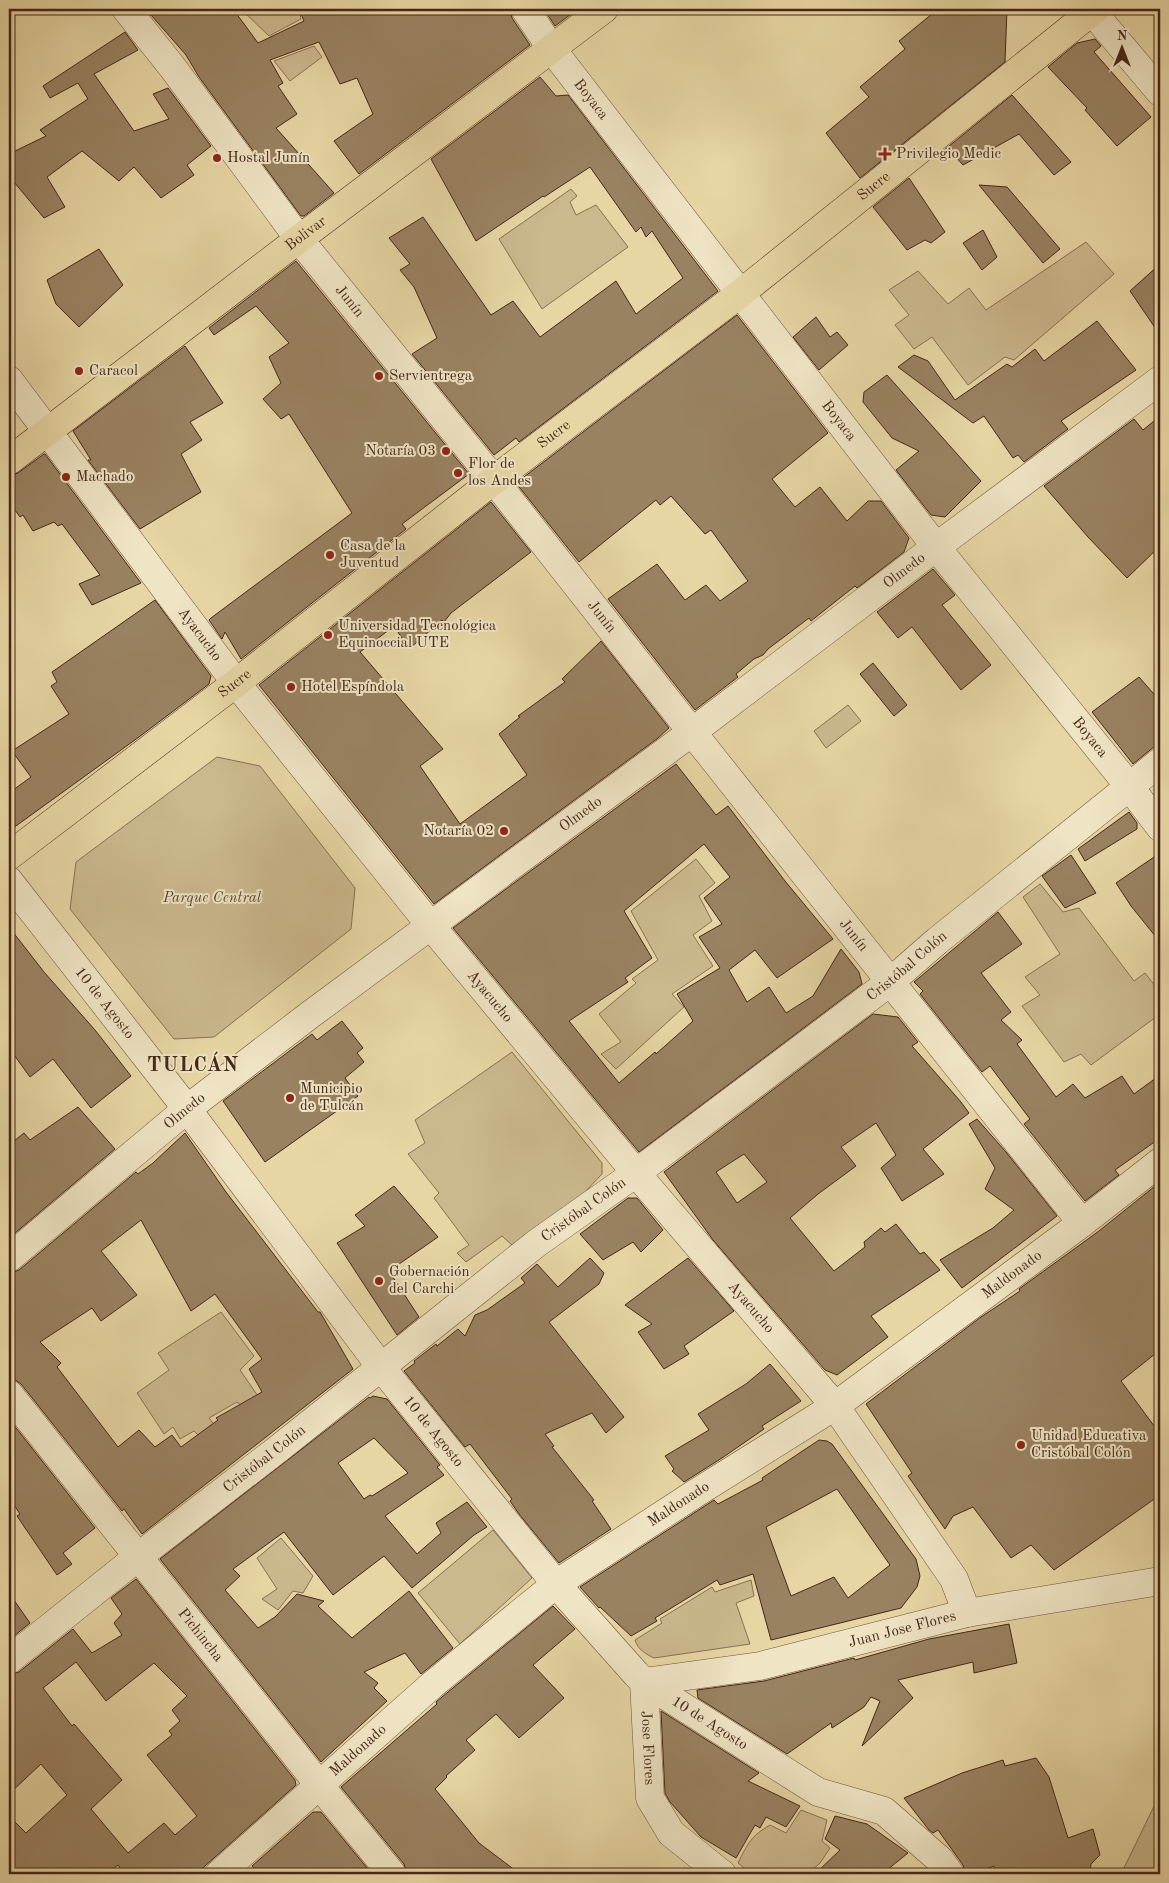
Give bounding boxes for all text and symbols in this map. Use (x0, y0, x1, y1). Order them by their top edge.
north arrow (1096, 22, 1146, 72)
text: N (1117, 29, 1128, 43)
street label: Boyaca (571, 77, 611, 123)
marker: Privilegio Medic (878, 147, 892, 161)
place label: Privilegio Medic (896, 147, 1001, 162)
place label: Hostal Junín (227, 151, 310, 166)
marker: Hostal Junín (211, 152, 223, 164)
street label: Sucre (855, 169, 893, 204)
street label: Bolivar (283, 214, 329, 254)
street label: Junín (332, 282, 367, 320)
place label: Caracol (89, 364, 138, 379)
marker: Caracol (73, 365, 85, 377)
place label: Servientrega (389, 369, 473, 384)
marker: Servientrega (373, 370, 385, 382)
street label: Boyaca (819, 398, 859, 445)
street label: Sucre (535, 417, 573, 452)
place label: Notaría 03 (365, 444, 436, 459)
marker: Notaría 03 (440, 445, 452, 457)
place label: Flor de los Andes (468, 457, 531, 489)
marker: Flor de los Andes (452, 467, 464, 479)
place label: Machado (76, 470, 133, 485)
marker: Machado (60, 471, 72, 483)
place label: Casa de la Juventud (340, 539, 407, 571)
marker: Casa de la Juventud (324, 549, 336, 561)
street label: Olmedo (881, 550, 928, 592)
street label: Junín (584, 598, 619, 636)
street label: Ayacucho (175, 605, 224, 664)
place label: Universidad Tecnológica Equinoccial UTE (338, 619, 497, 651)
marker: Universidad Tecnológica Equinoccial UTE (322, 629, 334, 641)
street label: Sucre (216, 666, 254, 701)
place label: Hotel Espíndola (301, 680, 405, 695)
marker: Hotel Espíndola (285, 681, 297, 693)
street label: Boyaca (1069, 715, 1111, 761)
street label: Olmedo (557, 794, 605, 835)
place label: Notaría 02 (423, 824, 494, 839)
marker: Notaría 02 (498, 825, 510, 837)
park label: Parque Central (162, 891, 262, 906)
street label: Junín (836, 916, 871, 954)
street label: Cristóbal Colón (864, 928, 950, 1004)
street label: 10 de Agosto (72, 964, 137, 1042)
street label: Ayacucho (464, 968, 515, 1025)
district label: TULCÁN (147, 1051, 239, 1076)
place label: Municipio de Tulcán (300, 1082, 364, 1114)
street label: Olmedo (161, 1090, 208, 1132)
marker: Municipio de Tulcán (284, 1092, 296, 1104)
street label: Cristóbal Colón (539, 1175, 629, 1245)
street label: Maldonado (979, 1248, 1045, 1302)
place label: Gobernación del Carchi (389, 1265, 470, 1297)
marker: Gobernación del Carchi (373, 1275, 385, 1287)
street label: Ayacucho (725, 1279, 777, 1336)
street label: 10 de Agosto (400, 1393, 466, 1470)
street label: Cristóbal Colón (220, 1423, 309, 1496)
place label: Unidad Educativa Cristóbal Colón (1031, 1429, 1147, 1461)
marker: Unidad Educativa Cristóbal Colón (1015, 1439, 1027, 1451)
street label: Maldonado (645, 1479, 712, 1530)
street label: Pichincha (175, 1606, 226, 1665)
street label: Juan Jose Flores (847, 1609, 958, 1651)
street label: 10 de Agosto (669, 1694, 750, 1753)
street label: Jose Flores (638, 1710, 657, 1785)
street label: Maldonado (327, 1722, 389, 1779)

